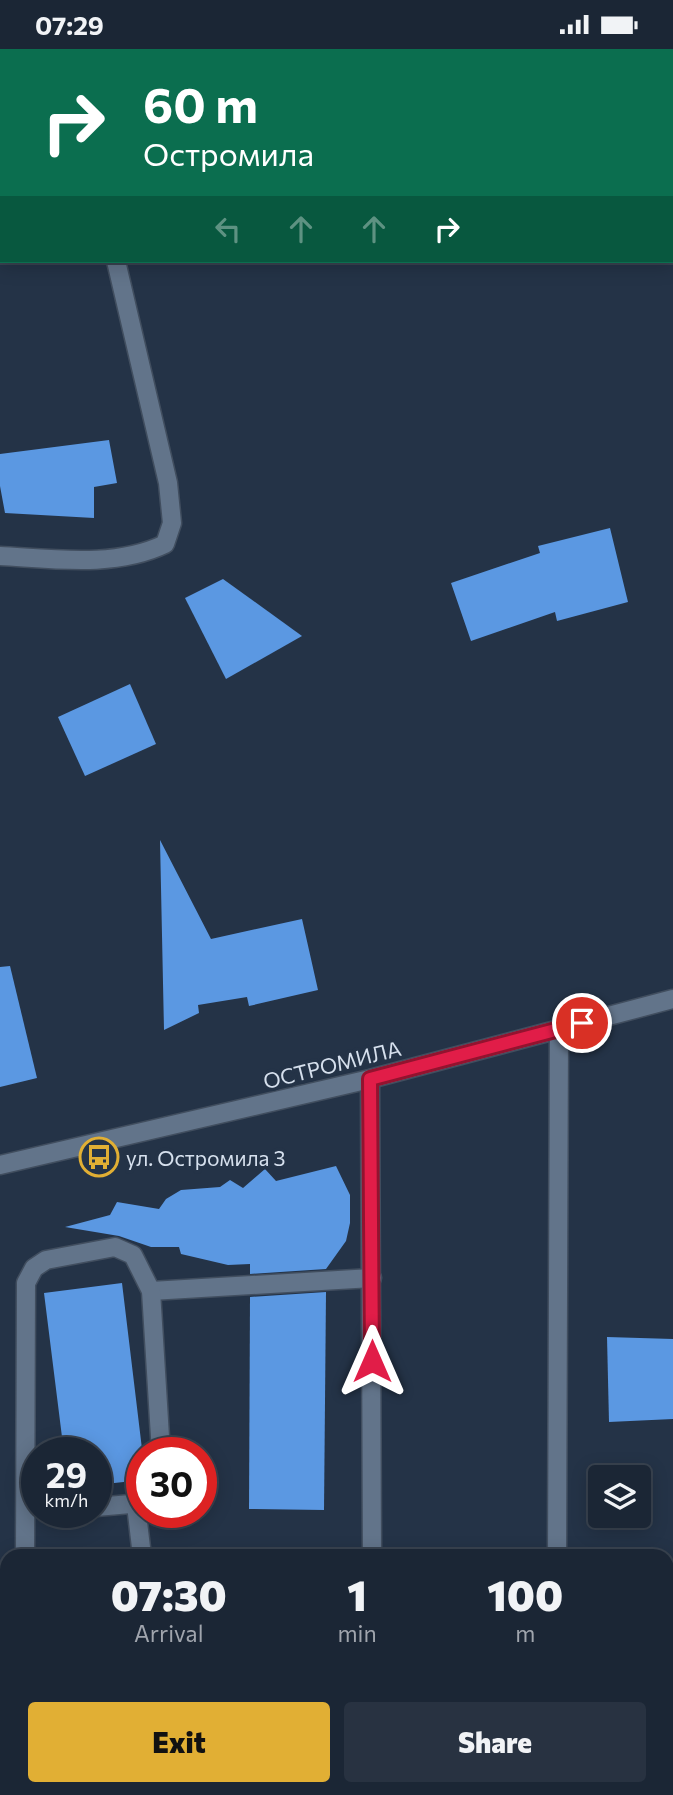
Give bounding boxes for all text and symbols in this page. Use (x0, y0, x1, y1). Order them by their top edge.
text: 07:29 (35, 9, 104, 40)
text: 60 m (143, 73, 258, 133)
icon: right (28, 77, 119, 168)
text: Остромила (143, 133, 314, 173)
icon: left (209, 210, 247, 248)
icon: ahead (282, 210, 320, 248)
icon: ahead (355, 210, 393, 248)
icon: right (428, 210, 466, 248)
pin (552, 993, 612, 1053)
icon: arrive (563, 1004, 601, 1042)
street label: ОСТРОМИЛА (260, 1035, 404, 1093)
bus stop icon: ул. Остромила 3 (78, 1136, 120, 1178)
place label: ул. Остромила 3 (126, 1145, 285, 1170)
position arrow (335, 1324, 409, 1398)
speed limit sign: 30 (126, 1437, 217, 1528)
text: 29 (46, 1452, 87, 1495)
map controls (588, 1465, 651, 1528)
button: layers (588, 1465, 651, 1528)
text: km/h (45, 1489, 88, 1511)
text: 07:30 (111, 1568, 227, 1620)
text: 1 (347, 1568, 367, 1620)
text: 100 (487, 1568, 563, 1620)
text: Arrival (134, 1619, 204, 1647)
text: min (337, 1619, 377, 1647)
text: m (515, 1619, 535, 1647)
button: Exit (28, 1702, 330, 1782)
button: Share (344, 1702, 646, 1782)

